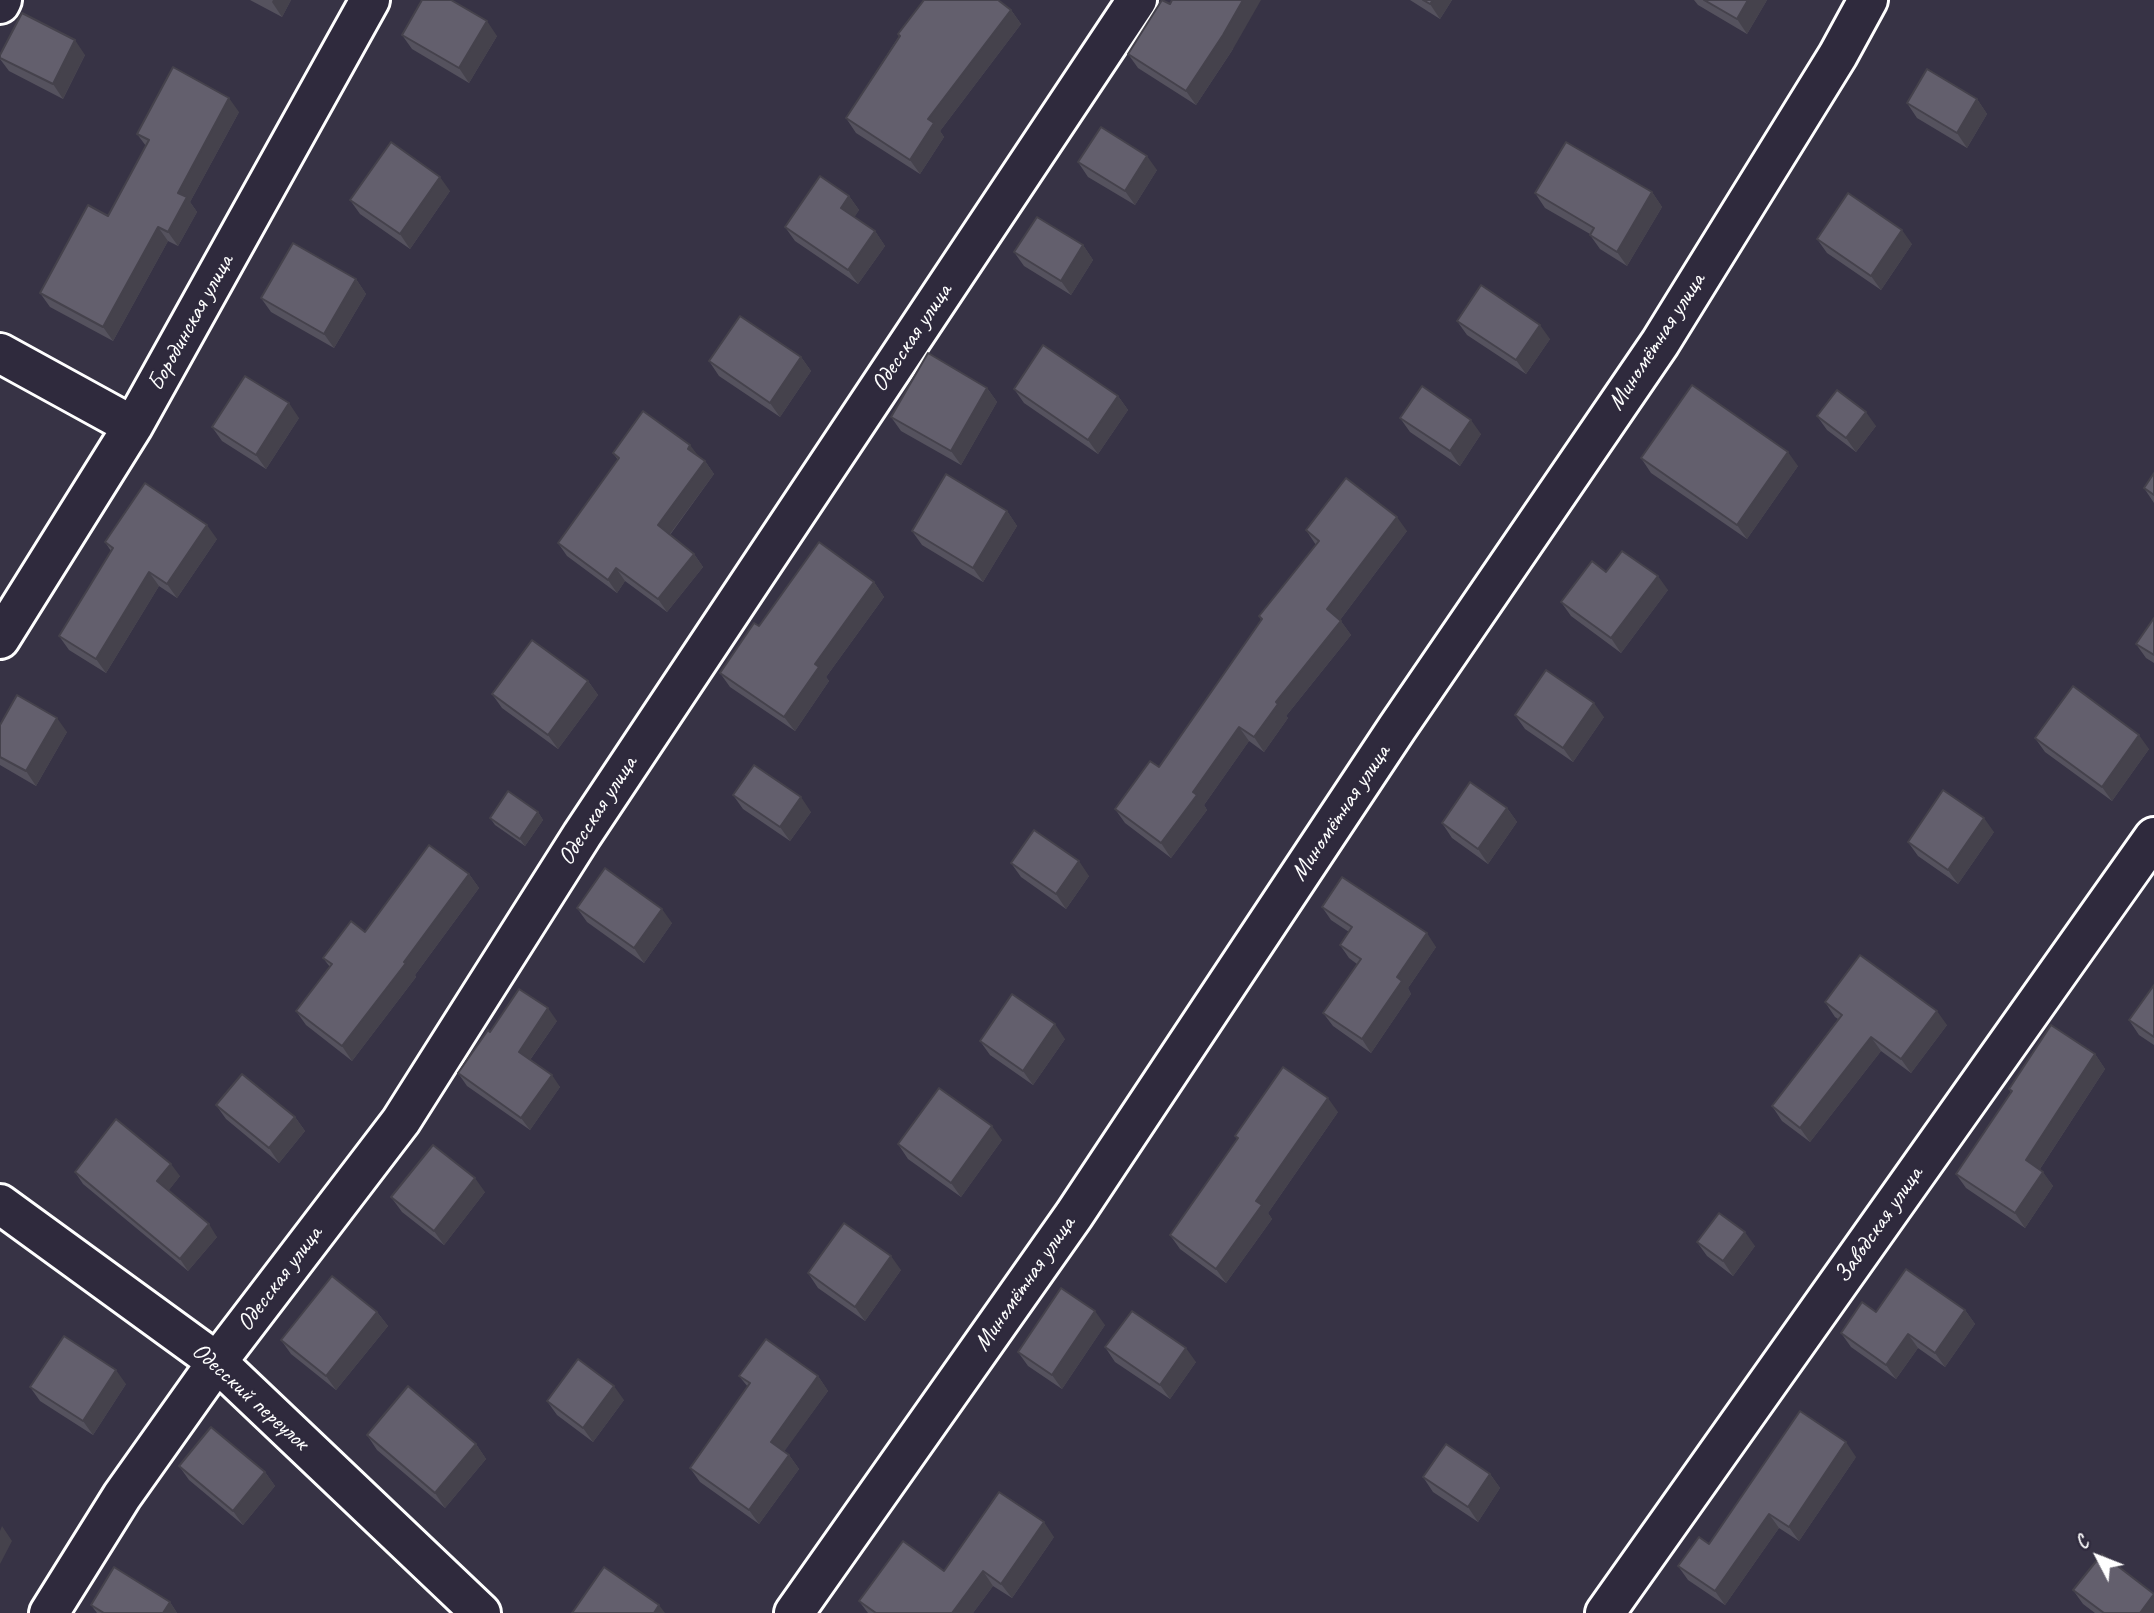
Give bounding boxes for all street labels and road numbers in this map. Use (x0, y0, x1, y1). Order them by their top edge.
street label: Бородинская улица (142, 250, 240, 396)
street label: Миномётная улица (1602, 268, 1712, 416)
street label: Одесская улица (865, 278, 959, 398)
street label: Миномётная улица (1285, 740, 1397, 886)
street label: Одесская улица (552, 751, 644, 871)
street label: Заводская улица (1828, 1161, 1930, 1289)
street label: Миномётная улица (968, 1211, 1082, 1357)
street label: Одесская улица (231, 1221, 329, 1337)
street label: Одесский переулок (186, 1337, 314, 1457)

